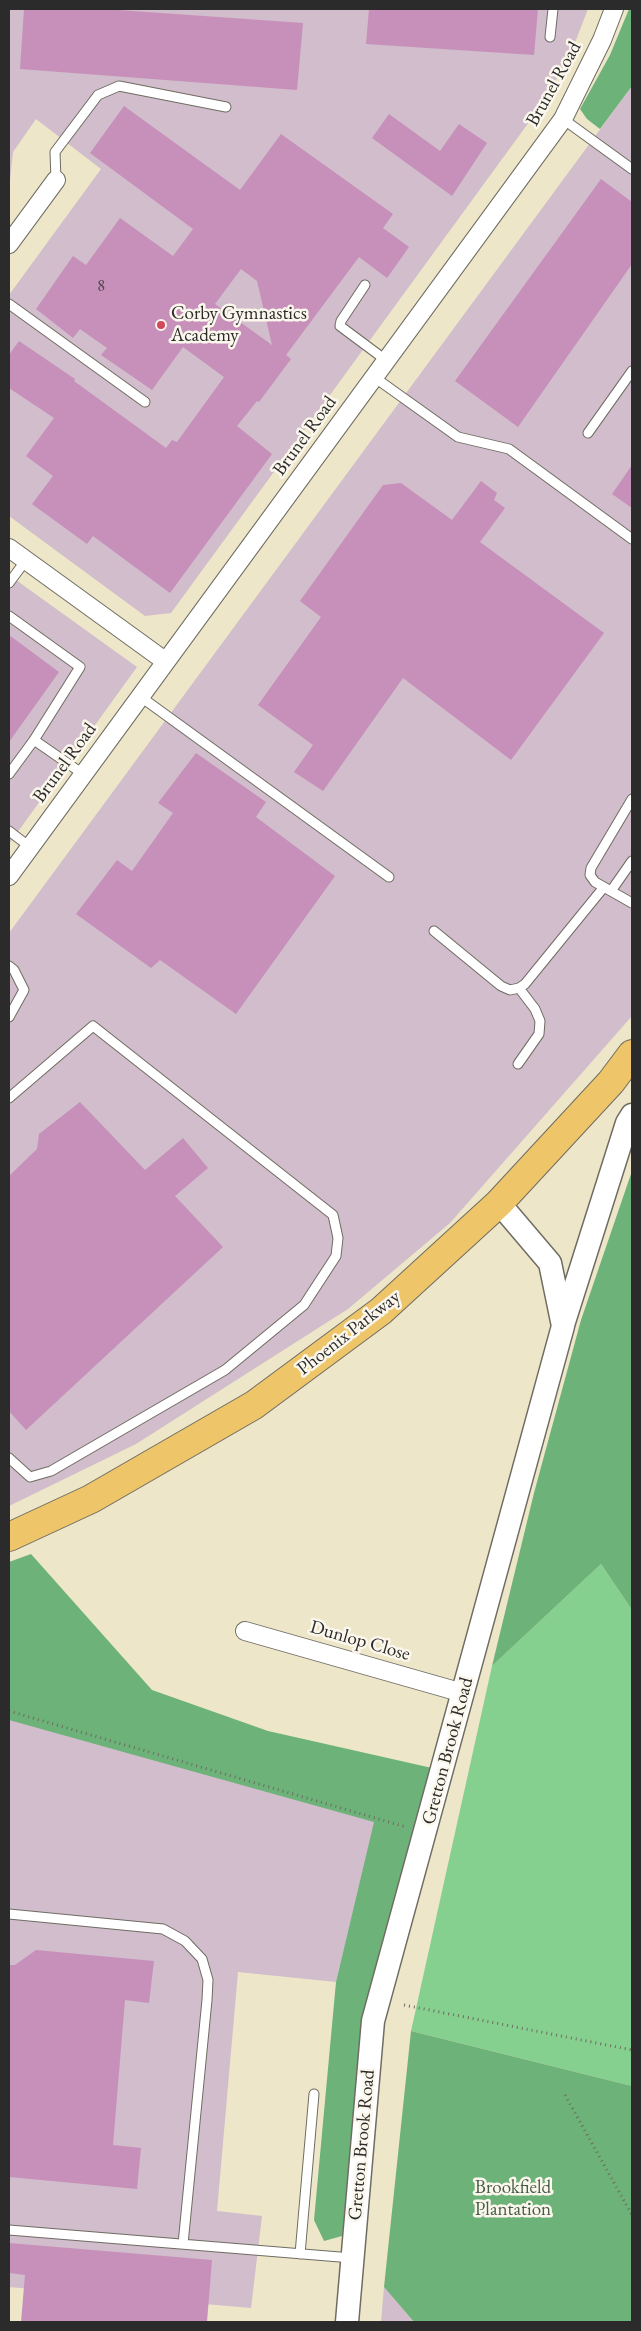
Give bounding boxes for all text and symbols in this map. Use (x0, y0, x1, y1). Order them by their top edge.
street label: Brunel Road (521, 38, 587, 130)
house number: 8 (97, 277, 105, 297)
place label: Corby Gymnastics Academy (171, 303, 307, 347)
marker: Corby Gymnastics Academy (155, 319, 167, 331)
street label: Brunel Road (268, 392, 342, 480)
street label: Brunel Road (28, 719, 102, 807)
street label: Phoenix Parkway (293, 1286, 405, 1380)
street label: Dunlop Close (307, 1616, 413, 1666)
street label: Gretton Brook Road (417, 1675, 479, 1827)
street label: Gretton Brook Road (344, 2069, 380, 2221)
park label: Brookfield Plantation (475, 2177, 551, 2221)

